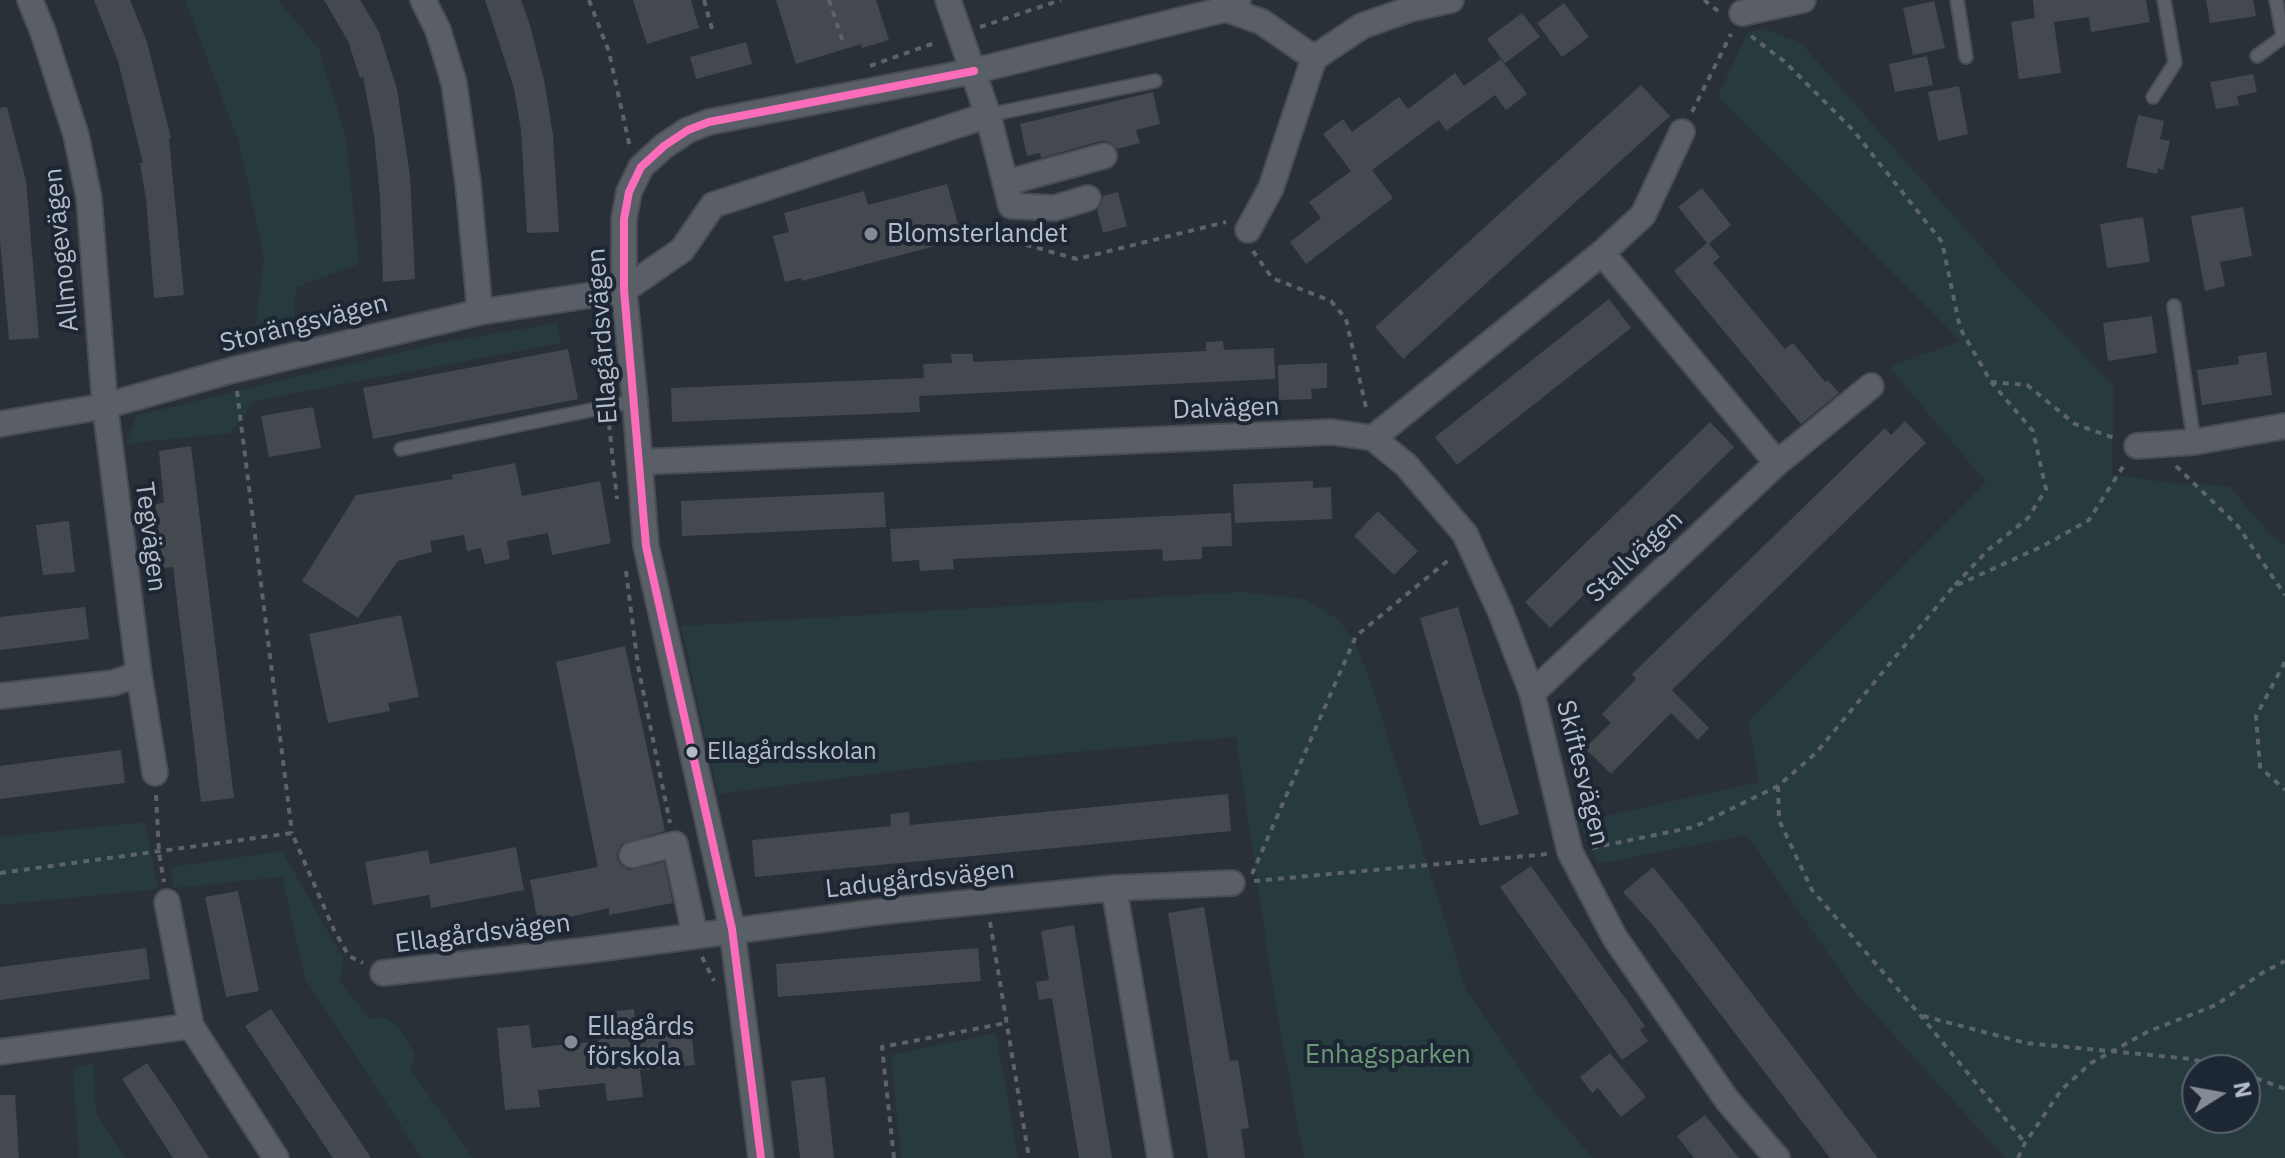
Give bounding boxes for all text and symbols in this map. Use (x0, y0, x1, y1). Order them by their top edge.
street label: Allmogevägen (38, 167, 86, 333)
place label: Blomsterlandet (887, 218, 1068, 250)
marker: Blomsterlandet (862, 225, 880, 243)
street label: Ellagårdsvägen (581, 247, 625, 425)
street label: Storängsvägen (217, 288, 391, 360)
street label: Dalvägen (1172, 392, 1280, 426)
street label: Tegvägen (128, 480, 172, 594)
street label: Stallvägen (1580, 504, 1690, 610)
street label: Skiftesvägen (1549, 697, 1615, 849)
place label: Ellagårdsskolan (707, 738, 877, 766)
marker: Ellagårdsskolan (684, 744, 700, 760)
street label: Ladugårdsvägen (824, 855, 1016, 905)
street label: Ellagårdsvägen (394, 908, 572, 960)
place label: Ellagårds förskola (587, 1011, 695, 1072)
marker: Ellagårds förskola (562, 1033, 580, 1051)
park label: Enhagsparken (1305, 1039, 1471, 1071)
north arrow (2181, 1054, 2261, 1134)
text: N (2227, 1079, 2259, 1100)

